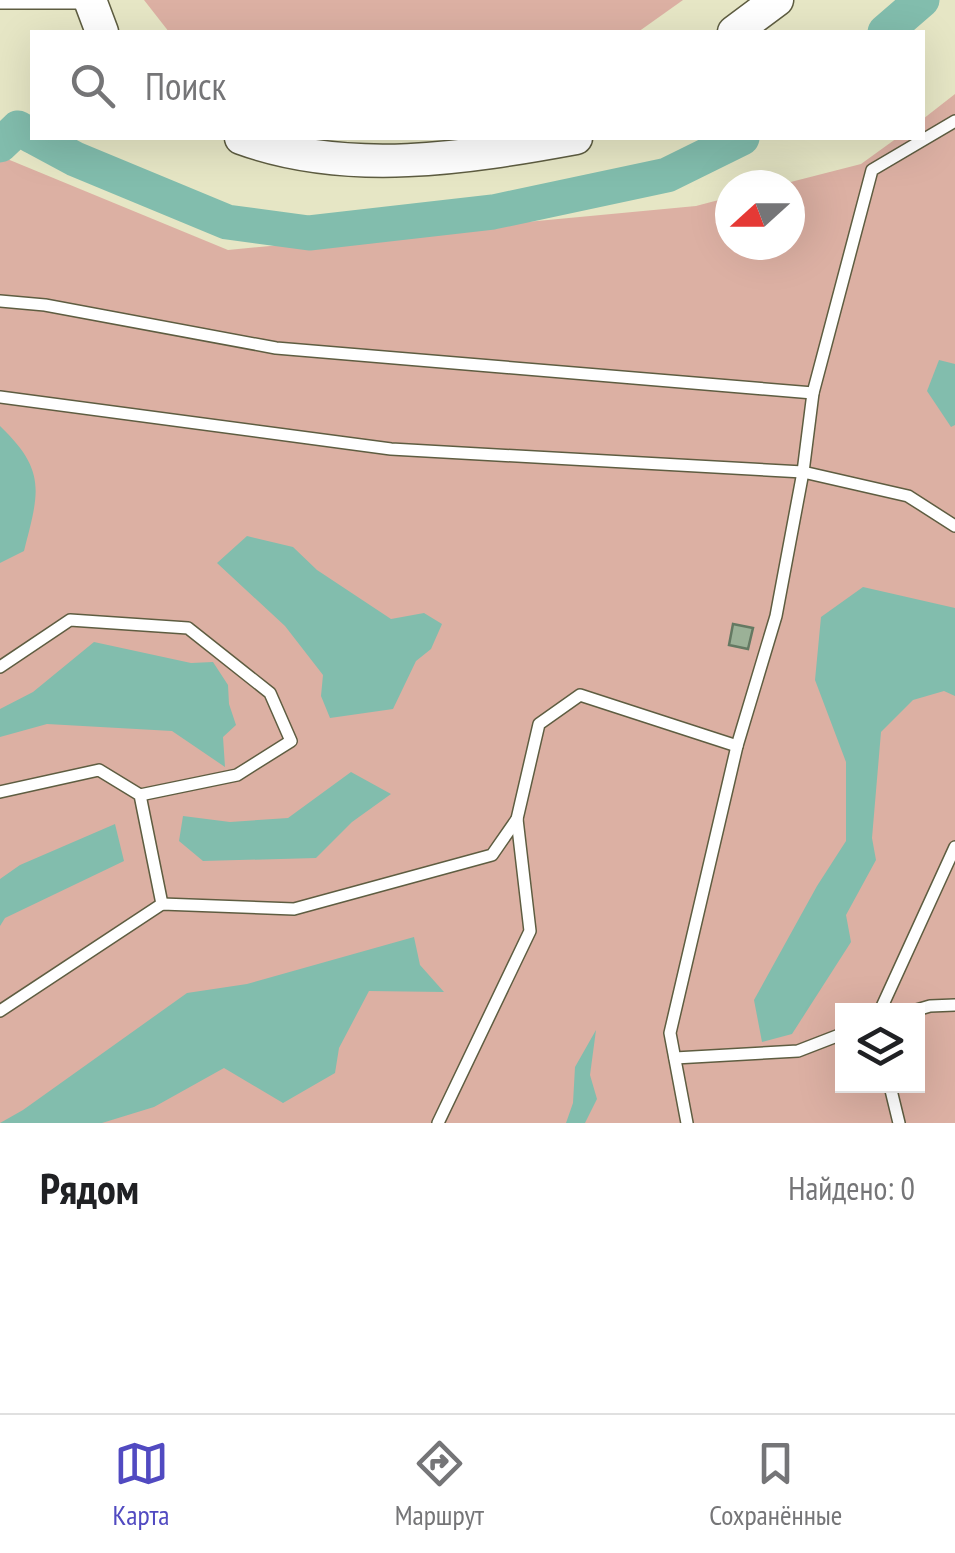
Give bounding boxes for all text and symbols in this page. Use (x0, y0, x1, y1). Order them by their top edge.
search box (30, 30, 925, 140)
icon: search (65, 58, 120, 113)
text: Поиск (145, 61, 226, 110)
north arrow (715, 170, 805, 260)
map controls (835, 1003, 925, 1093)
button: layers (835, 1003, 925, 1093)
text: Рядом (40, 1161, 139, 1216)
text: Найдено: 0 (788, 1167, 915, 1209)
tab: Карта (113, 1436, 170, 1533)
tab: Маршрут (395, 1436, 484, 1533)
tab: Сохранённые (709, 1436, 842, 1533)

